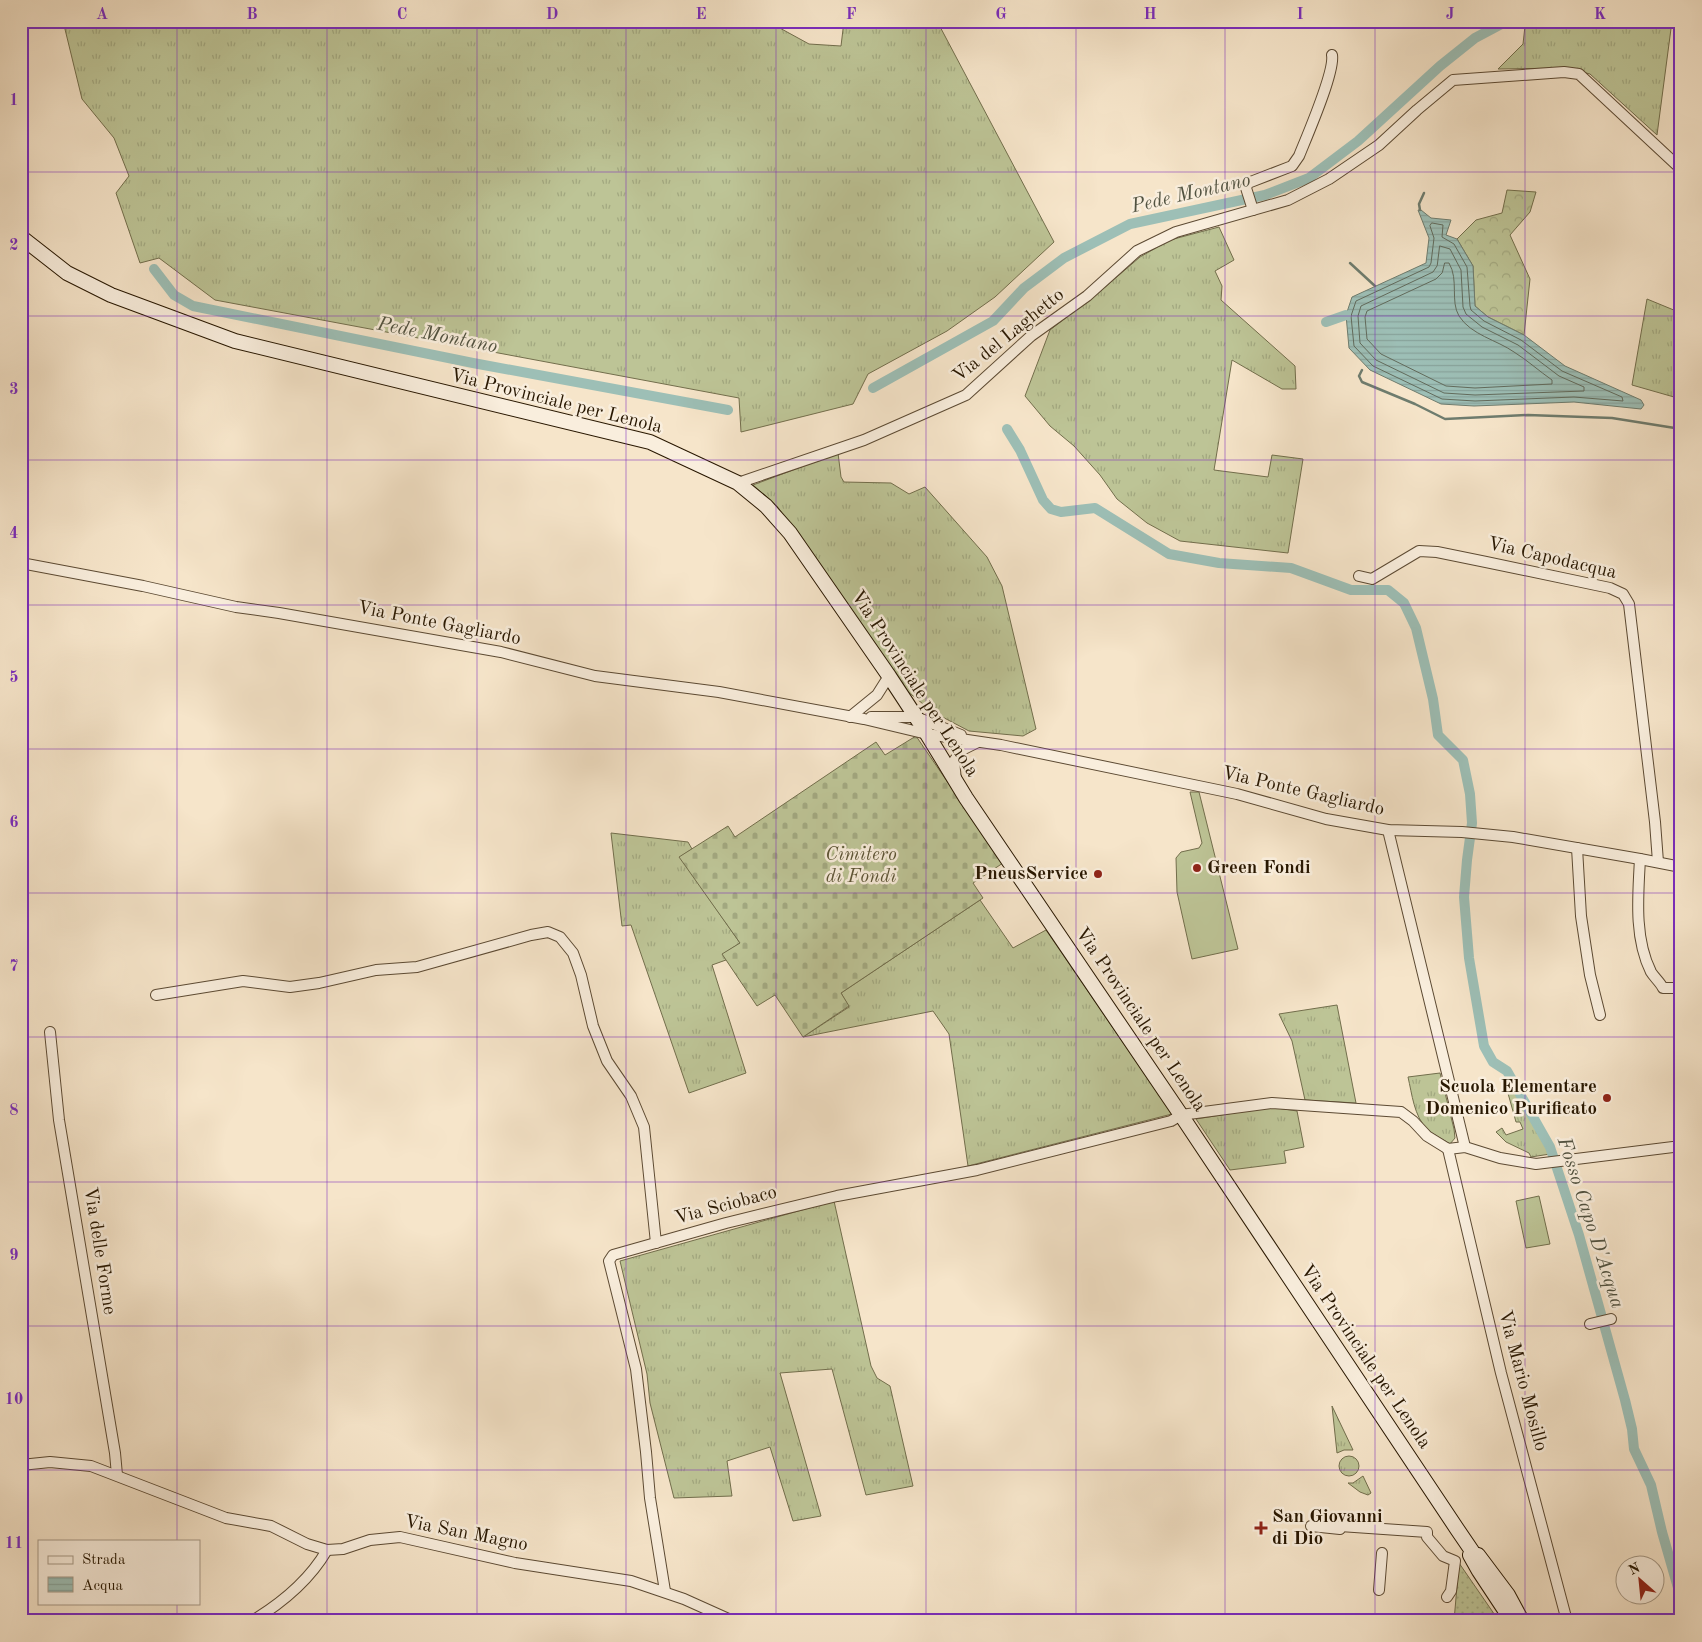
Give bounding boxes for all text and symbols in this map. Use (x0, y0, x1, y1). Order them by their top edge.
text: A (96, 7, 108, 23)
text: B (246, 7, 258, 23)
text: C (397, 7, 407, 23)
text: D (546, 7, 558, 23)
text: E (695, 7, 707, 23)
text: F (846, 7, 857, 23)
text: G (995, 7, 1007, 23)
text: H (1143, 7, 1157, 23)
text: I (1296, 7, 1304, 23)
text: J (1446, 7, 1455, 23)
text: K (1594, 7, 1606, 23)
text: 1 (9, 93, 19, 109)
water label: Pede Montano (1128, 171, 1253, 218)
text: 2 (9, 238, 19, 254)
street label: Via del Laghetto (950, 286, 1068, 386)
water label: Pede Montano (374, 314, 499, 357)
street label: Via Provinciale per Lenola (448, 366, 665, 438)
text: 3 (9, 382, 19, 398)
text: 4 (9, 526, 19, 542)
street label: Via Capodacqua (1486, 535, 1619, 583)
street label: Via Provinciale per Lenola (847, 587, 982, 781)
street label: Via Ponte Gagliardo (356, 599, 522, 649)
text: 5 (9, 670, 19, 686)
street label: Via Ponte Gagliardo (1220, 764, 1386, 820)
text: 6 (9, 815, 19, 831)
park label: Cimitero di Fondi (825, 846, 897, 887)
place label: Green Fondi (1207, 859, 1311, 878)
marker: Green Fondi (1191, 862, 1203, 874)
place label: PneusService (974, 865, 1088, 884)
marker: PneusService (1092, 868, 1104, 880)
street label: Via Provinciale per Lenola (1071, 924, 1209, 1116)
text: 7 (9, 959, 19, 975)
place label: Scuola Elementare Domenico Purificato (1425, 1078, 1597, 1119)
marker: Scuola Elementare Domenico Purificato (1601, 1092, 1613, 1104)
text: 8 (9, 1103, 19, 1119)
water label: Fosso Capo D'Acqua (1553, 1134, 1627, 1311)
street label: Via Sciobaco (673, 1183, 779, 1229)
street label: Via delle Forme (80, 1186, 118, 1316)
text: 9 (9, 1248, 19, 1264)
street label: Via Provinciale per Lenola (1296, 1261, 1434, 1453)
street label: Via Mario Mosillo (1494, 1308, 1550, 1454)
text: 10 (5, 1392, 23, 1408)
place label: San Giovanni di Dio (1272, 1508, 1383, 1549)
street label: Via San Magno (403, 1513, 529, 1555)
marker: San Giovanni di Dio (1254, 1521, 1268, 1535)
text: 11 (5, 1536, 23, 1552)
legend (38, 1540, 200, 1604)
text: Strada (82, 1553, 126, 1568)
north arrow (1614, 1554, 1664, 1604)
text: N (1627, 1561, 1643, 1578)
text: Acqua (82, 1579, 124, 1594)

